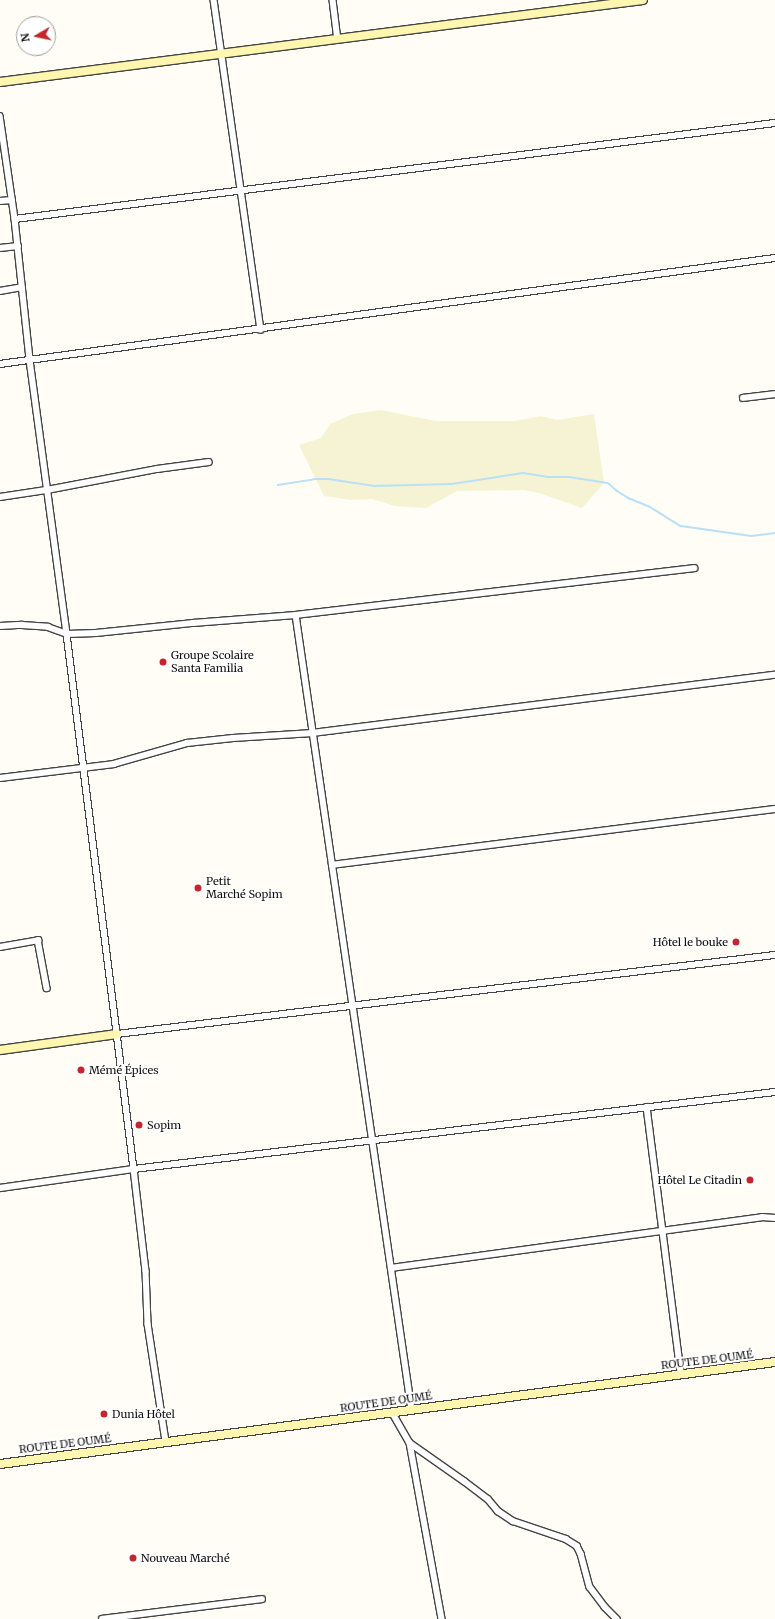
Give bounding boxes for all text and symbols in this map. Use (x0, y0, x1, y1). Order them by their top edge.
north arrow (16, 16, 56, 56)
text: N (18, 32, 33, 43)
place label: Groupe Scolaire Santa Familia (171, 649, 254, 675)
marker: Groupe Scolaire Santa Familia (158, 657, 168, 667)
place label: Petit Marché Sopim (206, 875, 283, 901)
marker: Petit Marché Sopim (193, 883, 203, 893)
place label: Hôtel le bouke (653, 935, 728, 949)
marker: Hôtel le bouke (731, 937, 741, 947)
place label: Mémé Épices (89, 1063, 159, 1077)
marker: Mémé Épices (76, 1065, 86, 1075)
place label: Sopim (147, 1118, 181, 1132)
marker: Sopim (134, 1120, 144, 1130)
place label: Hôtel Le Citadin (657, 1173, 742, 1187)
marker: Hôtel Le Citadin (745, 1175, 755, 1185)
street label: ROUTE DE OUMÉ (660, 1348, 754, 1372)
street label: ROUTE DE OUMÉ (339, 1389, 433, 1415)
place label: Dunia Hôtel (112, 1407, 175, 1421)
marker: Dunia Hôtel (99, 1409, 109, 1419)
street label: ROUTE DE OUMÉ (18, 1432, 112, 1456)
place label: Nouveau Marché (141, 1551, 230, 1565)
marker: Nouveau Marché (128, 1553, 138, 1563)

